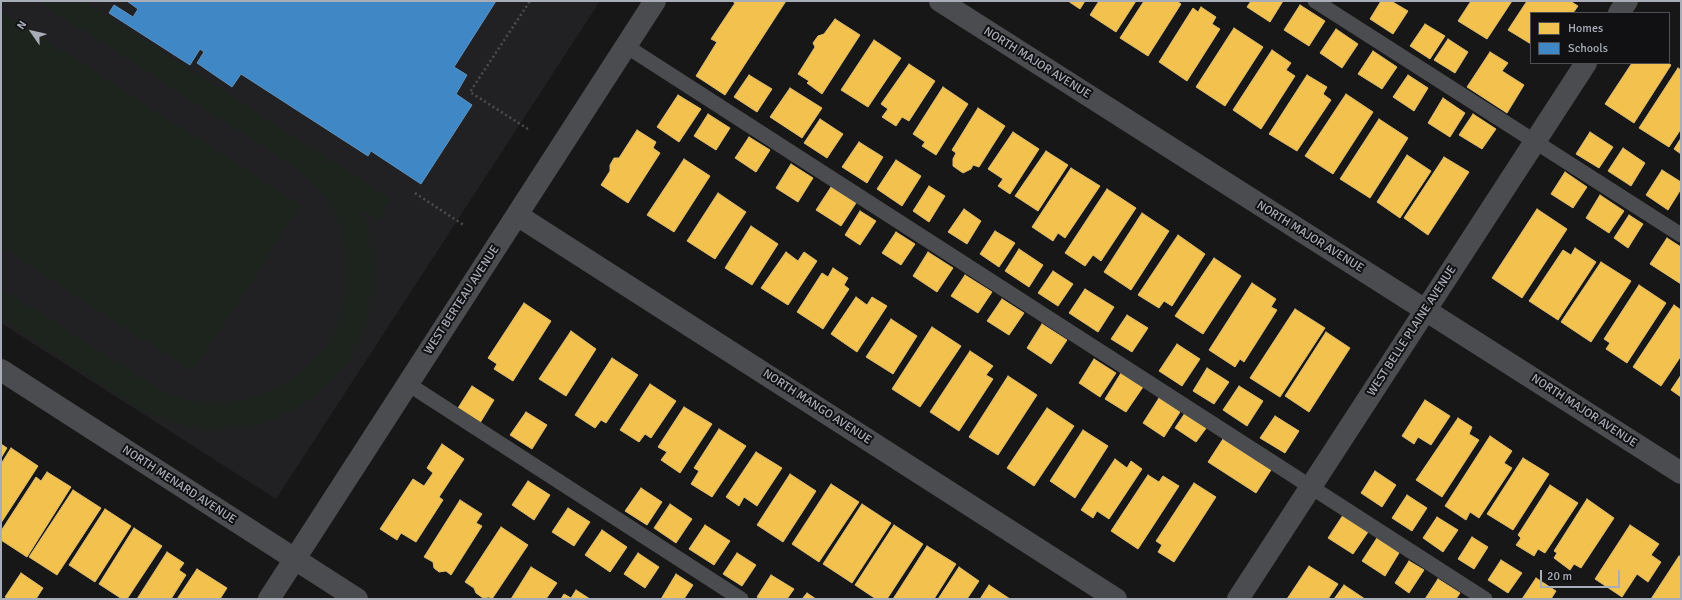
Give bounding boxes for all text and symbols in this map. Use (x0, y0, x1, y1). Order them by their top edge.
north arrow (12, 12, 52, 52)
legend (1530, 12, 1670, 64)
text: N (14, 18, 29, 32)
text: Homes (1568, 21, 1603, 36)
street label: NORTH MAJOR AVENUE (981, 24, 1093, 102)
text: Schools (1568, 41, 1608, 56)
street label: NORTH MAJOR AVENUE (1254, 198, 1366, 276)
street label: WEST BERTEAU AVENUE (421, 243, 503, 357)
street label: WEST BELLE PLAINE AVENUE (1364, 263, 1460, 399)
street label: NORTH MANGO AVENUE (760, 366, 874, 448)
street label: NORTH MAJOR AVENUE (1528, 371, 1640, 451)
street label: NORTH MENARD AVENUE (119, 443, 239, 527)
scale bar (1542, 562, 1622, 588)
text: 20 m (1547, 569, 1572, 584)

